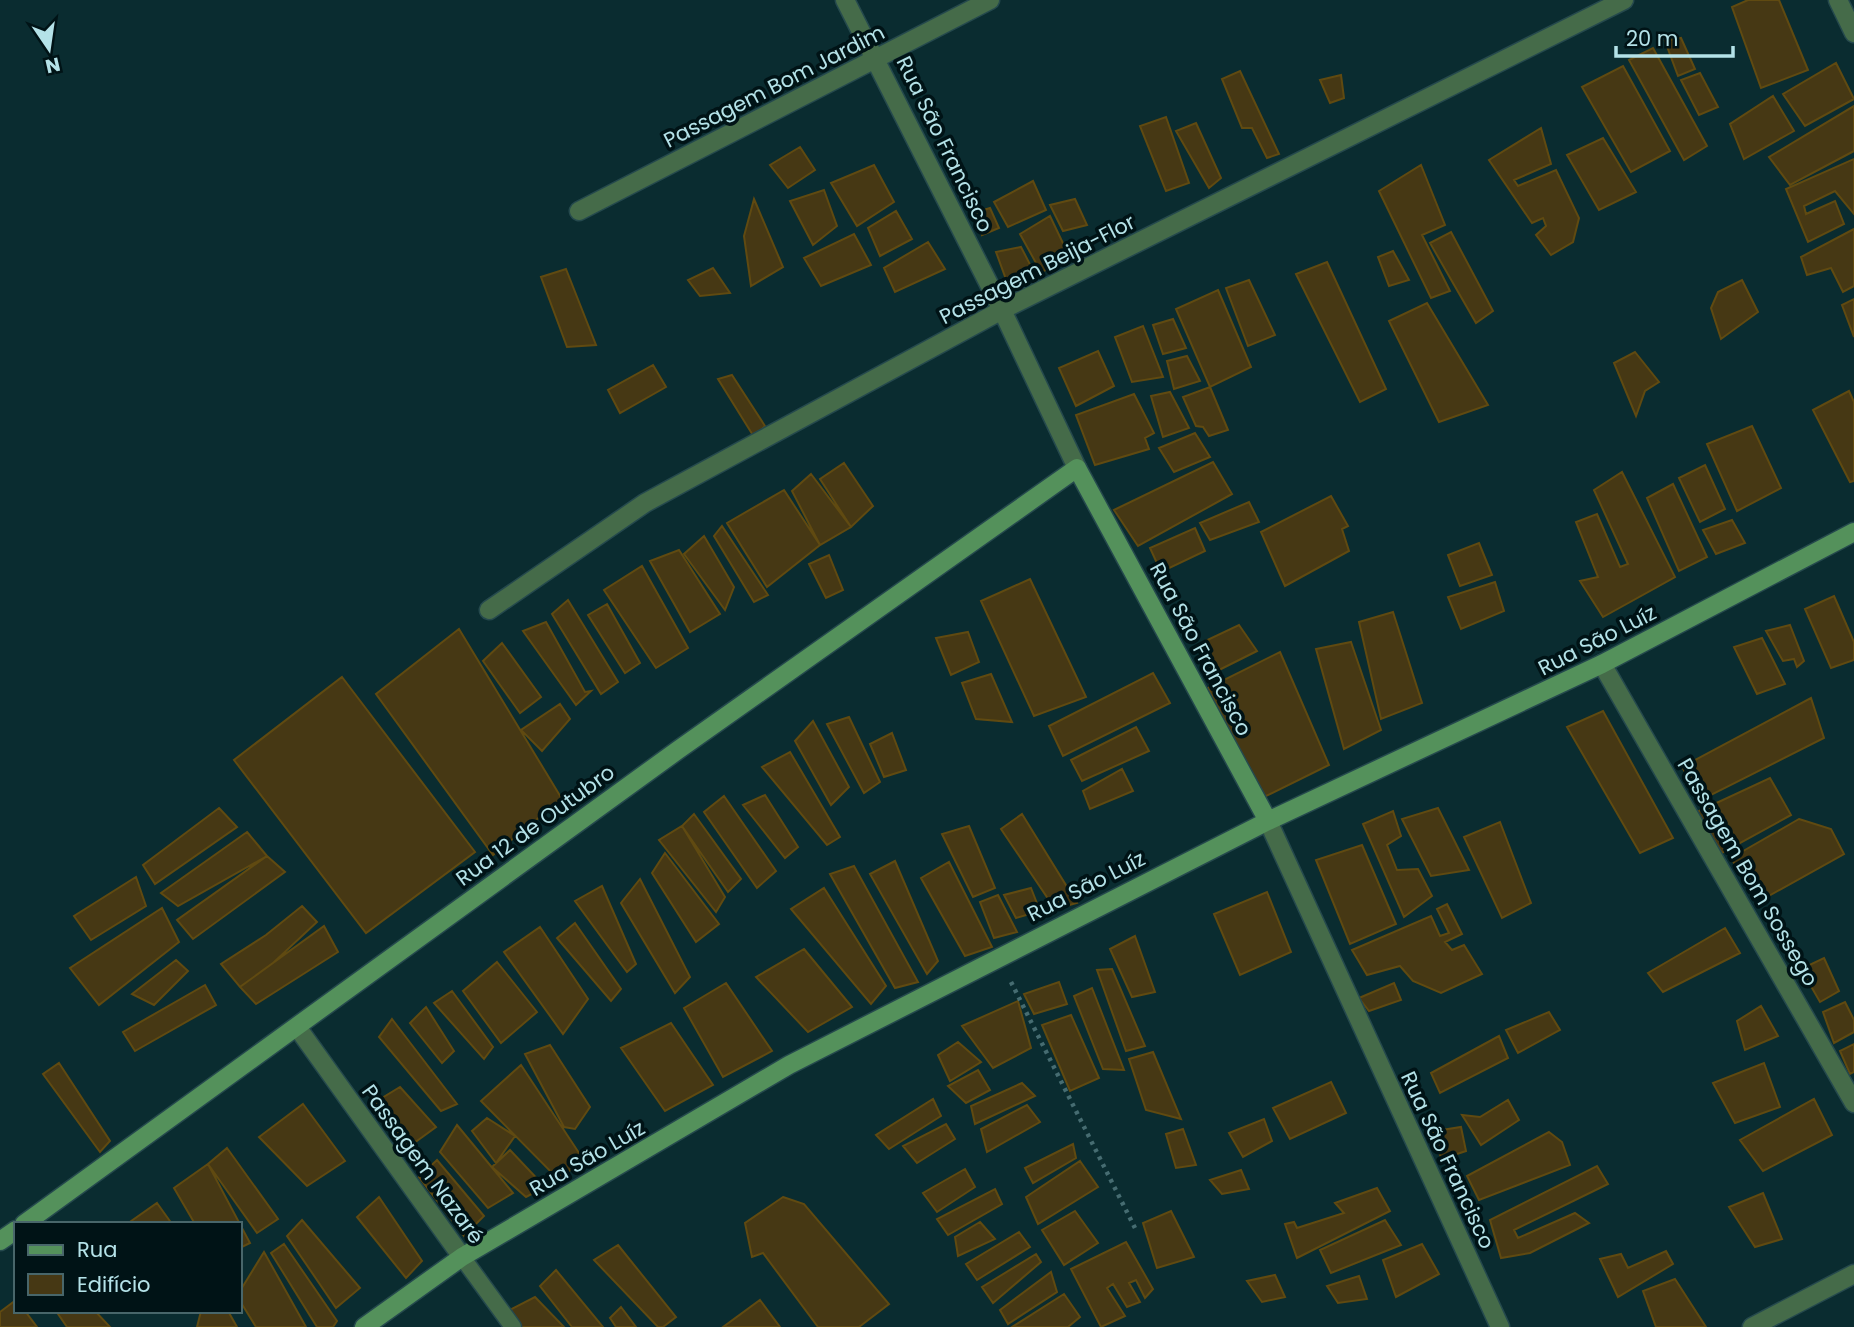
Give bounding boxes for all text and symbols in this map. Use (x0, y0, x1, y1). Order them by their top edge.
north arrow (14, 14, 84, 84)
scale bar (1616, 14, 1733, 58)
street label: Passagem Bom Jardim (658, 18, 890, 154)
text: 20 m (1626, 24, 1679, 53)
text: N (43, 50, 63, 80)
street label: Rua São Francisco (890, 51, 1000, 237)
street label: Passagem Beija-Flor (934, 207, 1140, 331)
street label: Rua São Francisco (1143, 557, 1259, 741)
street label: Rua São Luíz (1533, 598, 1661, 682)
street label: Passagem Bom Sossego (1671, 753, 1825, 991)
street label: Rua 12 de Outubro (450, 758, 620, 892)
street label: Rua São Luíz (1022, 844, 1150, 928)
street label: Rua São Francisco (1394, 1067, 1502, 1253)
street label: Passagem Nazaré (355, 1078, 491, 1250)
street label: Rua São Luíz (524, 1113, 650, 1203)
legend (14, 1222, 242, 1313)
text: Rua (77, 1235, 117, 1264)
text: Edifício (77, 1270, 151, 1299)

